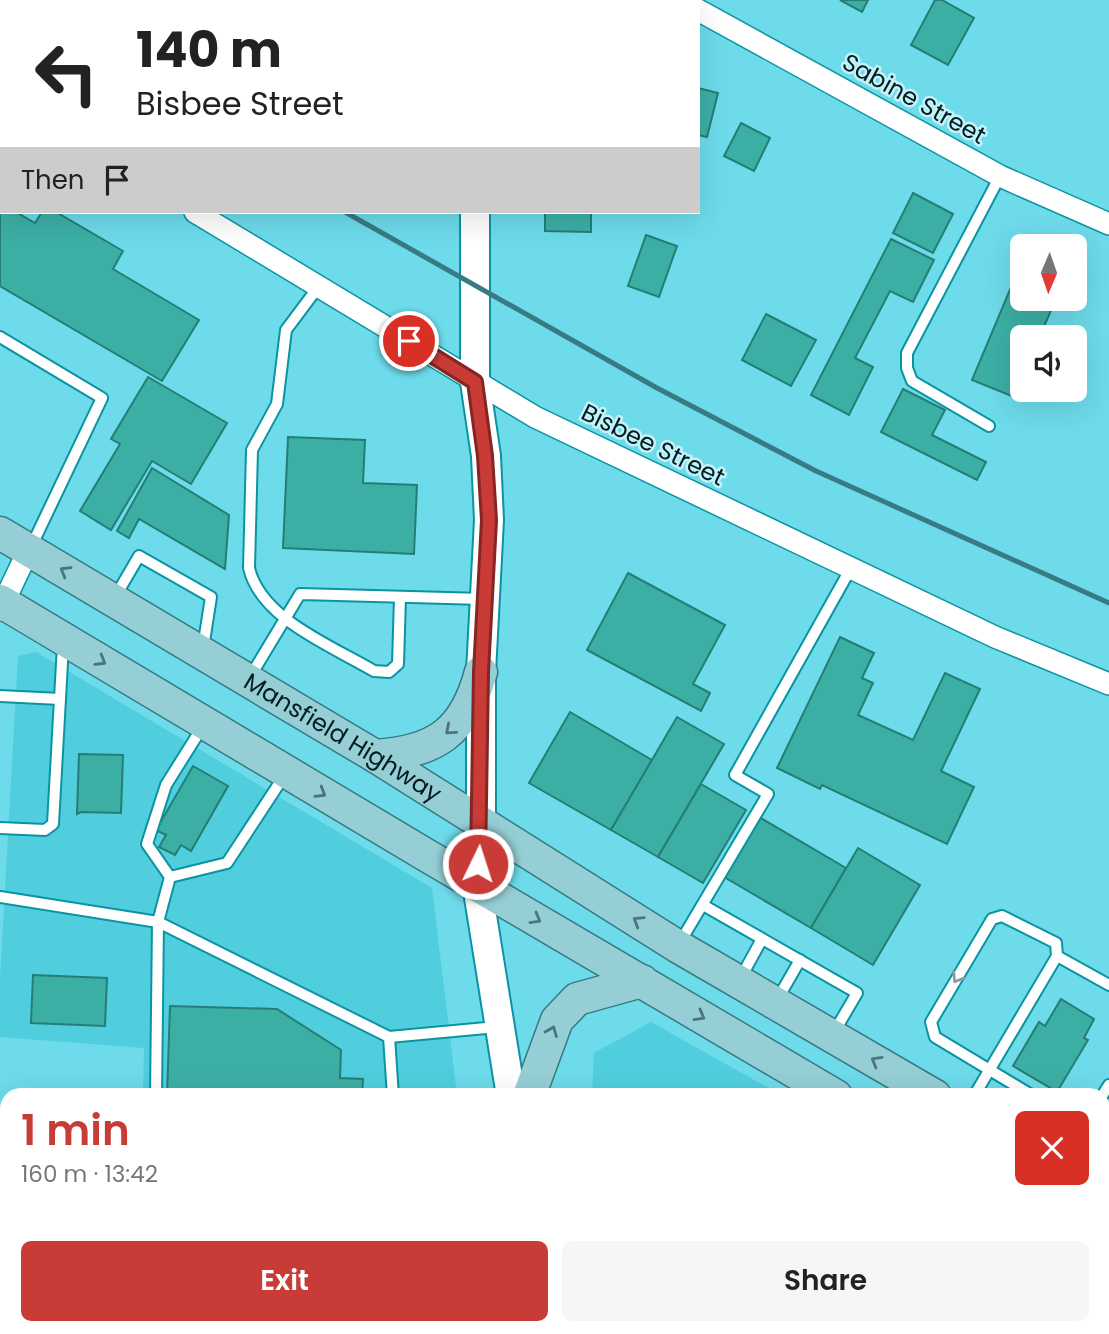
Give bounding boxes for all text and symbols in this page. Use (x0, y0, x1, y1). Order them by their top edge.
text: 140 m (136, 16, 282, 84)
icon: left (21, 28, 112, 119)
street label: Sabine Street (837, 45, 992, 152)
text: Bisbee Street (136, 81, 344, 126)
icon: arrive (98, 161, 136, 199)
text: Then (21, 162, 84, 198)
north arrow (1010, 234, 1087, 312)
map controls (1010, 234, 1087, 402)
pin (379, 311, 439, 371)
icon: arrive (390, 322, 428, 360)
button: sound (1010, 325, 1087, 402)
street label: Bisbee Street (576, 396, 730, 494)
one-way arrow (60, 567, 73, 580)
one-way arrow (93, 653, 106, 666)
street label: Mansfield Highway (238, 665, 448, 810)
one-way arrow (445, 722, 458, 734)
one-way arrow (314, 785, 327, 798)
position arrow (441, 827, 515, 901)
one-way arrow (528, 911, 541, 924)
one-way arrow (633, 916, 646, 929)
one-way arrow (952, 970, 965, 983)
one-way arrow (693, 1008, 706, 1021)
one-way arrow (543, 1026, 557, 1038)
one-way arrow (870, 1056, 883, 1069)
text: 1 min (21, 1101, 130, 1160)
button: close (1015, 1111, 1089, 1185)
text: 160 m · 13:42 (21, 1158, 158, 1190)
button: Exit (21, 1241, 548, 1321)
button: Share (562, 1241, 1089, 1321)

